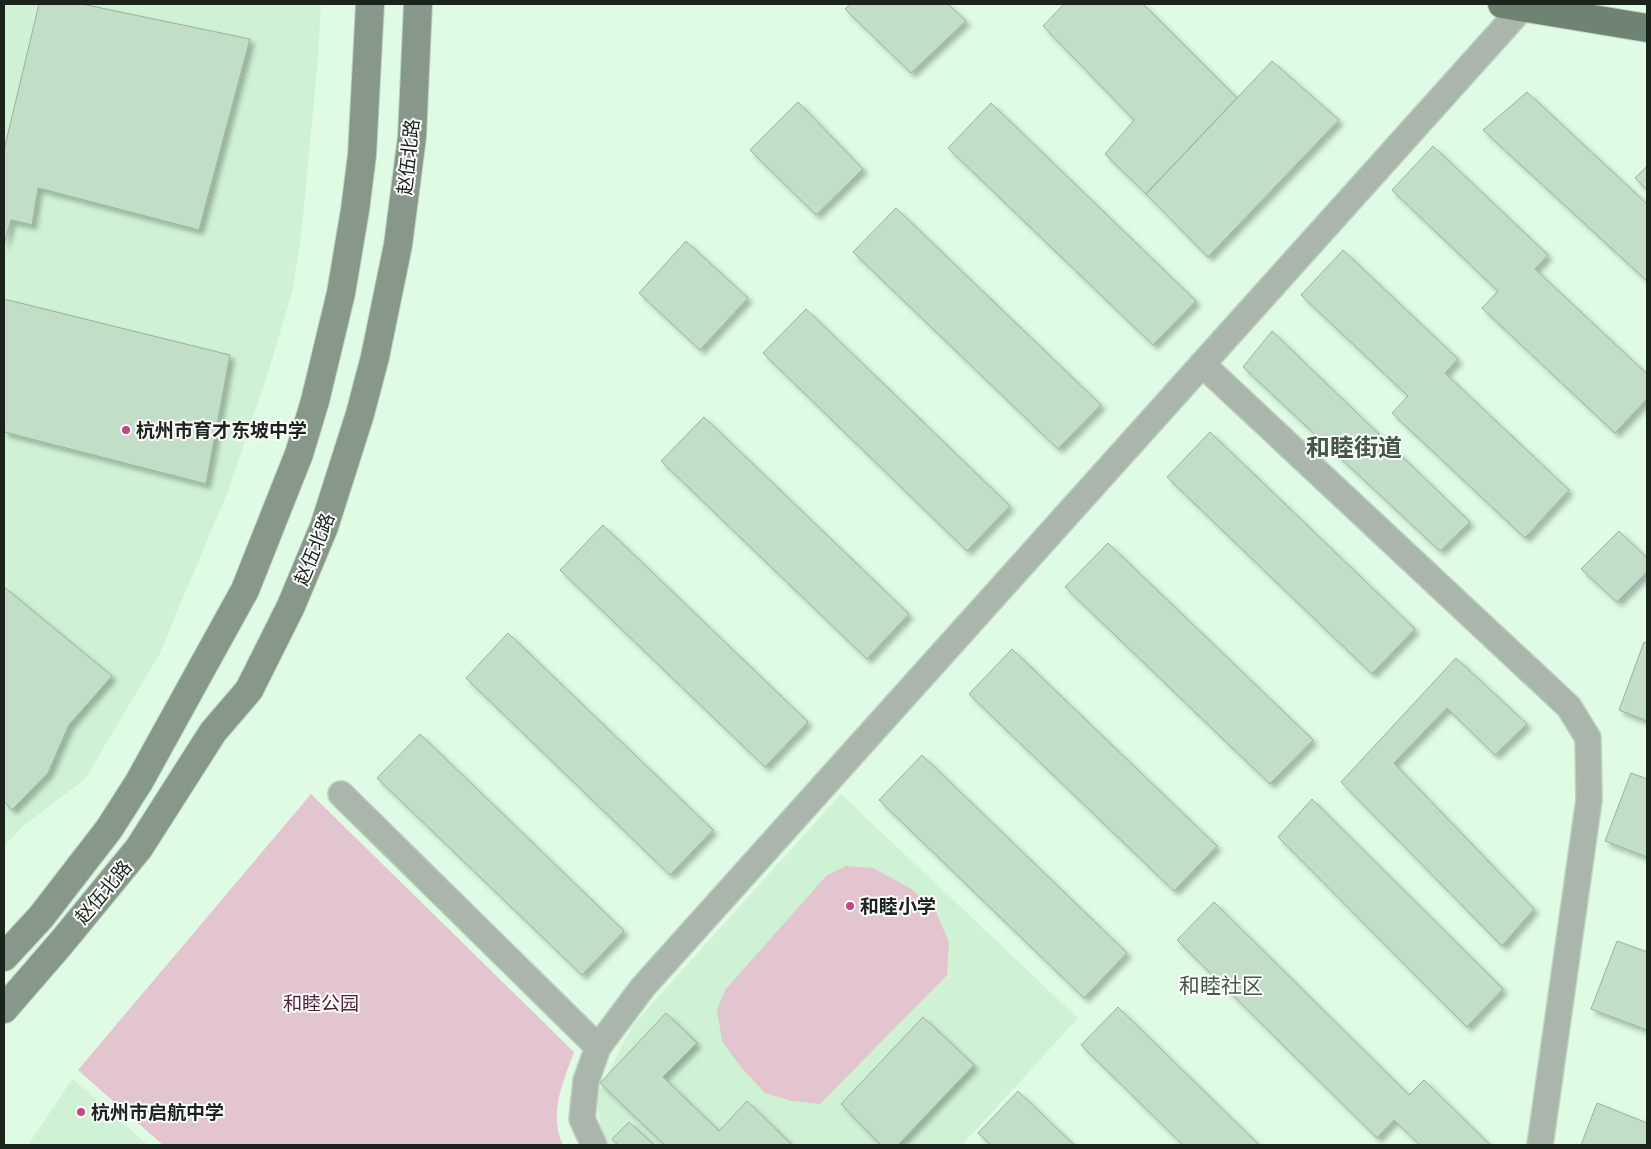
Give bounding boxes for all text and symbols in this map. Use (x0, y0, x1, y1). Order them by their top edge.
street label: 赵伍北路 (392, 118, 425, 196)
place label: 杭州市育才东坡中学 (136, 418, 307, 443)
marker: 杭州市育才东坡中学 (120, 424, 132, 436)
district label: 和睦街道 (1306, 432, 1402, 463)
street label: 赵伍北路 (289, 509, 340, 589)
street label: 赵伍北路 (69, 855, 137, 929)
place label: 和睦小学 (860, 894, 936, 919)
marker: 和睦小学 (844, 900, 856, 912)
district label: 和睦社区 (1179, 972, 1263, 999)
park label: 和睦公园 (283, 991, 359, 1016)
place label: 杭州市启航中学 (91, 1100, 224, 1125)
marker: 杭州市启航中学 (75, 1106, 87, 1118)

